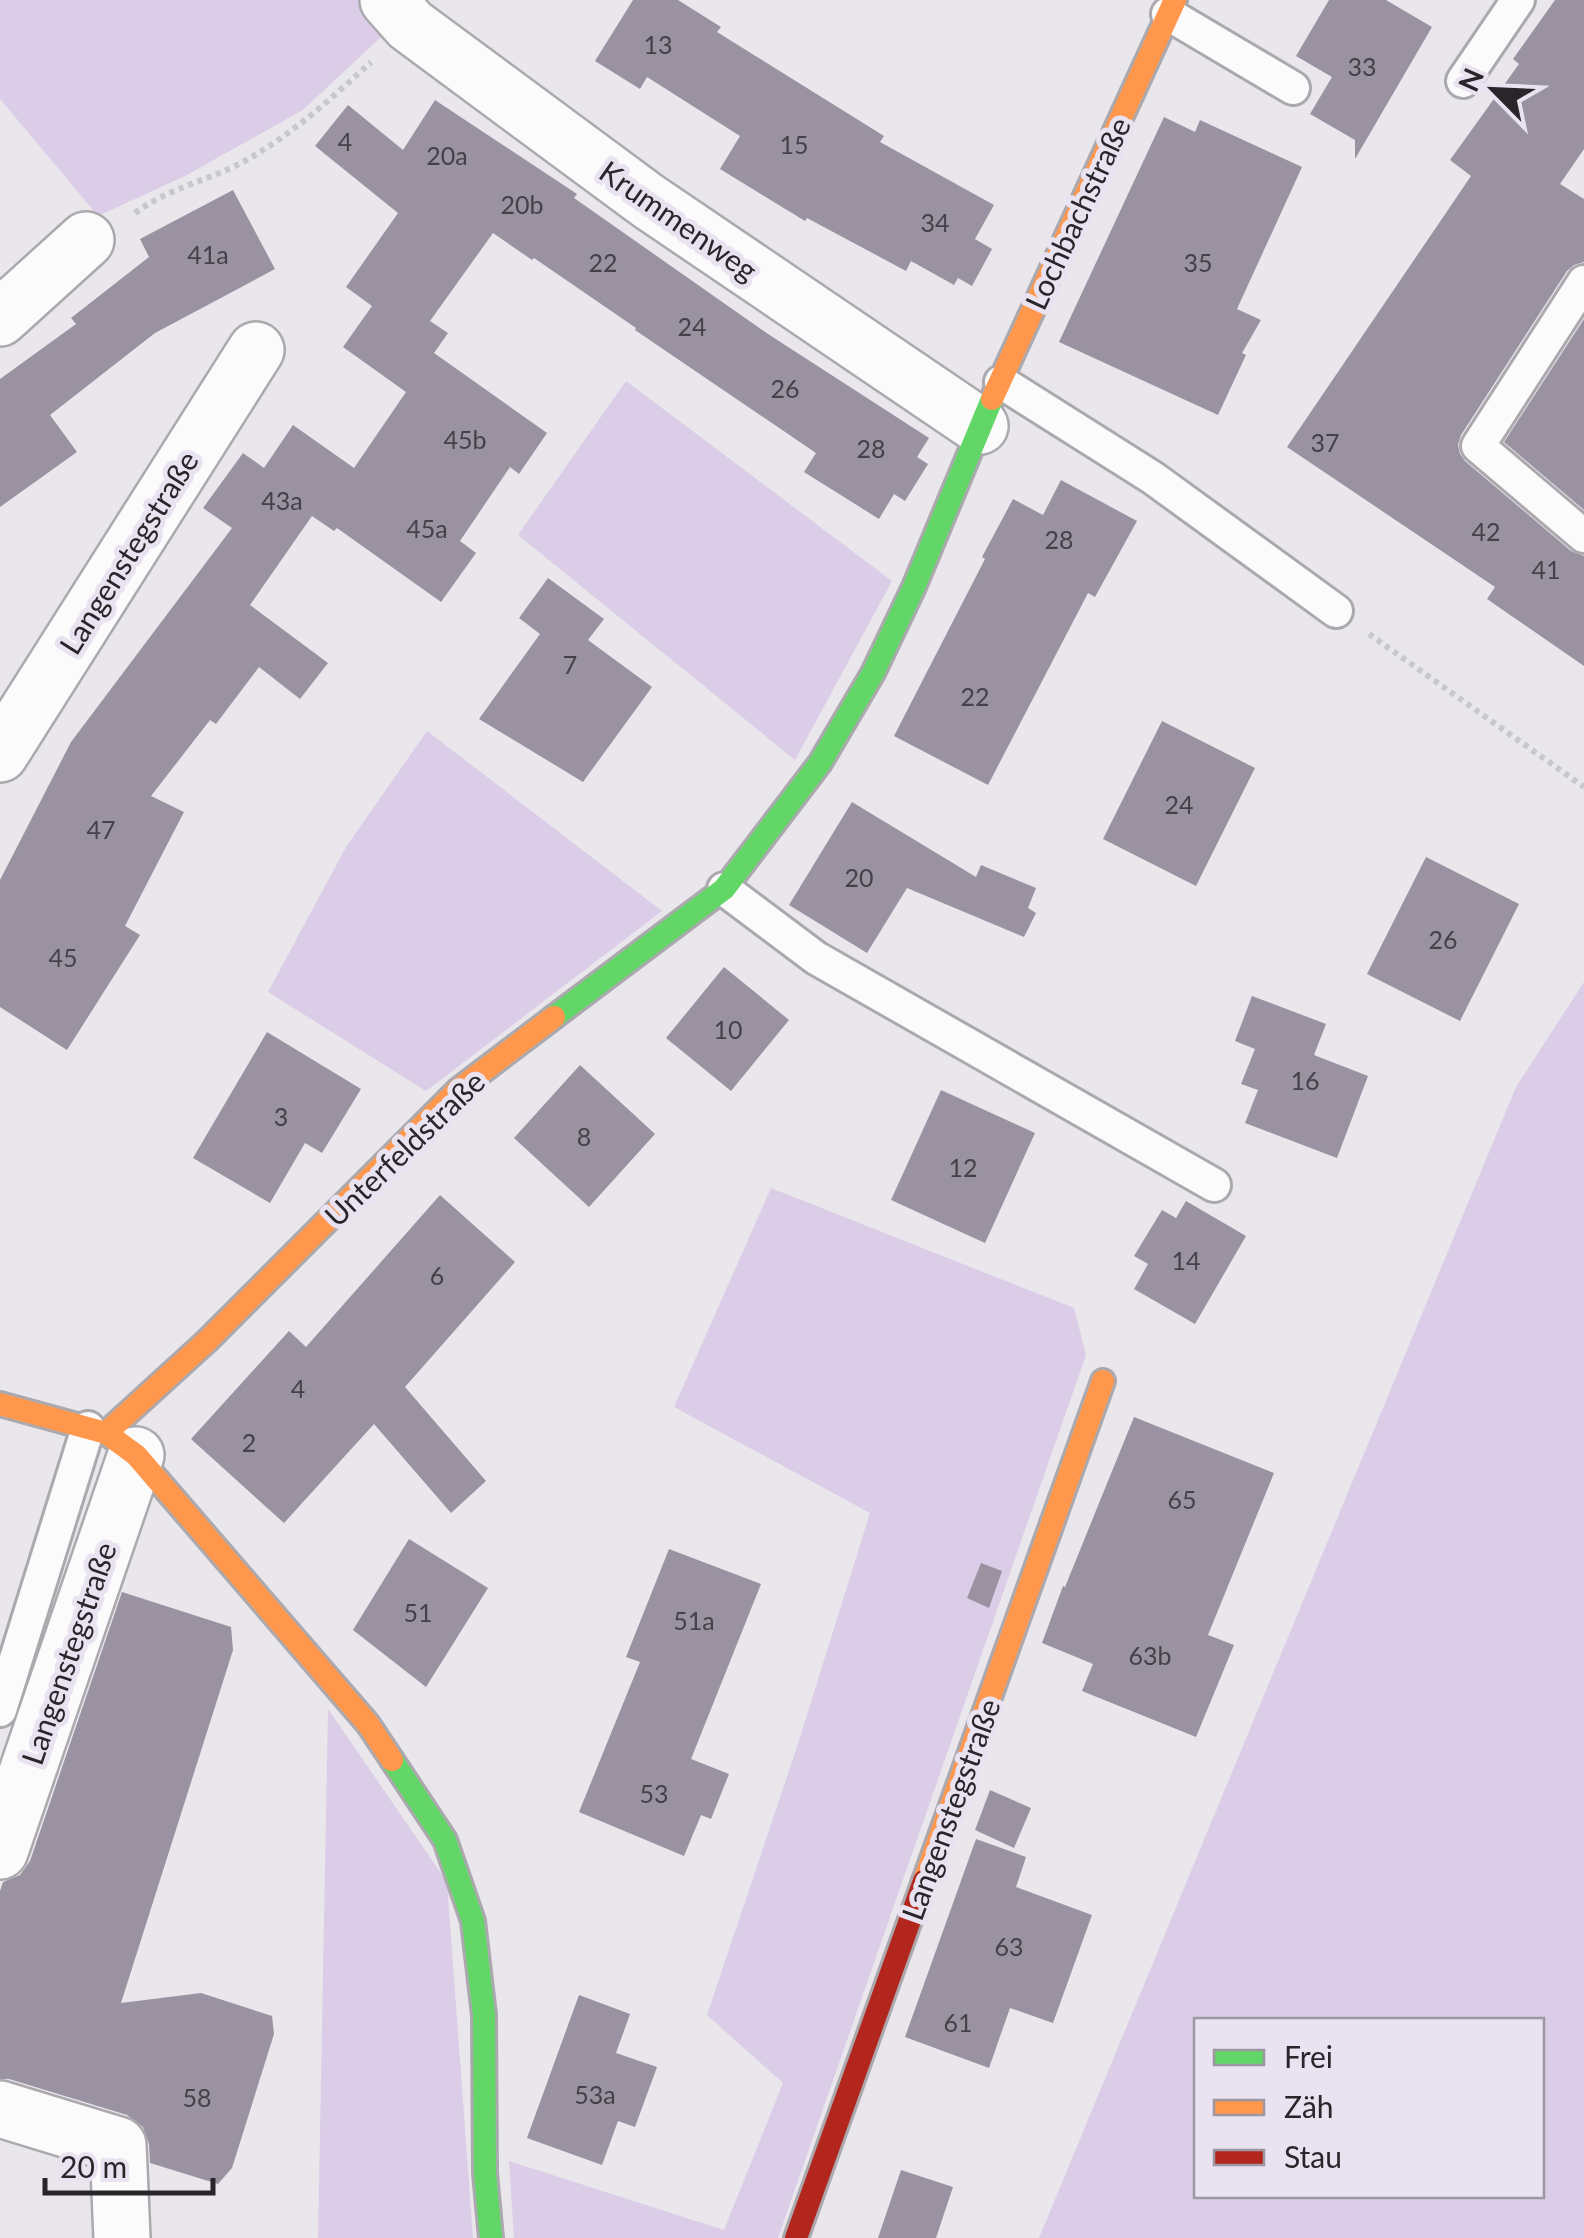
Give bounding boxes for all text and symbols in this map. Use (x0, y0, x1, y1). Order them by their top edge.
house number: 13 (643, 29, 673, 59)
north arrow (1444, 40, 1544, 140)
house number: 33 (1347, 51, 1377, 81)
text: N (1450, 63, 1490, 96)
street label: Lochbachstraße (1017, 111, 1137, 315)
house number: 4 (338, 126, 352, 156)
house number: 15 (779, 129, 809, 159)
house number: 20a (426, 140, 468, 170)
street label: Krummenweg (593, 152, 765, 288)
house number: 20b (500, 189, 544, 219)
house number: 34 (920, 207, 950, 237)
house number: 41a (187, 239, 229, 269)
house number: 22 (588, 247, 618, 277)
house number: 35 (1183, 247, 1213, 277)
house number: 24 (677, 311, 707, 341)
house number: 26 (770, 373, 800, 403)
house number: 45b (443, 424, 487, 454)
house number: 37 (1310, 427, 1340, 457)
house number: 28 (856, 433, 886, 463)
street label: Langenstegstraße (51, 444, 205, 660)
house number: 43a (261, 485, 303, 515)
house number: 45a (406, 513, 448, 543)
house number: 42 (1471, 516, 1501, 546)
house number: 28 (1044, 524, 1074, 554)
house number: 41 (1531, 554, 1561, 584)
house number: 7 (563, 649, 577, 679)
house number: 22 (960, 681, 990, 711)
house number: 24 (1164, 789, 1194, 819)
house number: 47 (86, 814, 116, 844)
house number: 20 (844, 862, 874, 892)
house number: 26 (1428, 924, 1458, 954)
house number: 45 (48, 942, 78, 972)
house number: 10 (713, 1014, 743, 1044)
street label: Unterfeldstraße (317, 1063, 491, 1233)
house number: 16 (1290, 1065, 1320, 1095)
house number: 3 (274, 1101, 288, 1131)
house number: 8 (577, 1121, 591, 1151)
house number: 12 (948, 1152, 978, 1182)
house number: 14 (1171, 1245, 1201, 1275)
house number: 6 (430, 1260, 444, 1290)
house number: 4 (291, 1373, 305, 1403)
house number: 2 (242, 1427, 256, 1457)
house number: 65 (1167, 1484, 1197, 1514)
street label: Langenstegstraße (13, 1537, 123, 1769)
house number: 51 (403, 1597, 433, 1627)
house number: 51a (673, 1605, 715, 1635)
house number: 63b (1128, 1640, 1172, 1670)
street label: Langenstegstraße (893, 1694, 1007, 1924)
house number: 53 (639, 1778, 669, 1808)
house number: 63 (994, 1931, 1024, 1961)
house number: 61 (943, 2007, 973, 2037)
legend (1194, 2018, 1544, 2198)
text: Frei (1284, 2038, 1333, 2074)
house number: 53a (574, 2079, 616, 2109)
house number: 58 (182, 2082, 212, 2112)
text: Zäh (1284, 2088, 1334, 2124)
scale bar (45, 2133, 212, 2195)
text: Stau (1284, 2138, 1342, 2174)
text: 20 m (60, 2148, 127, 2184)

